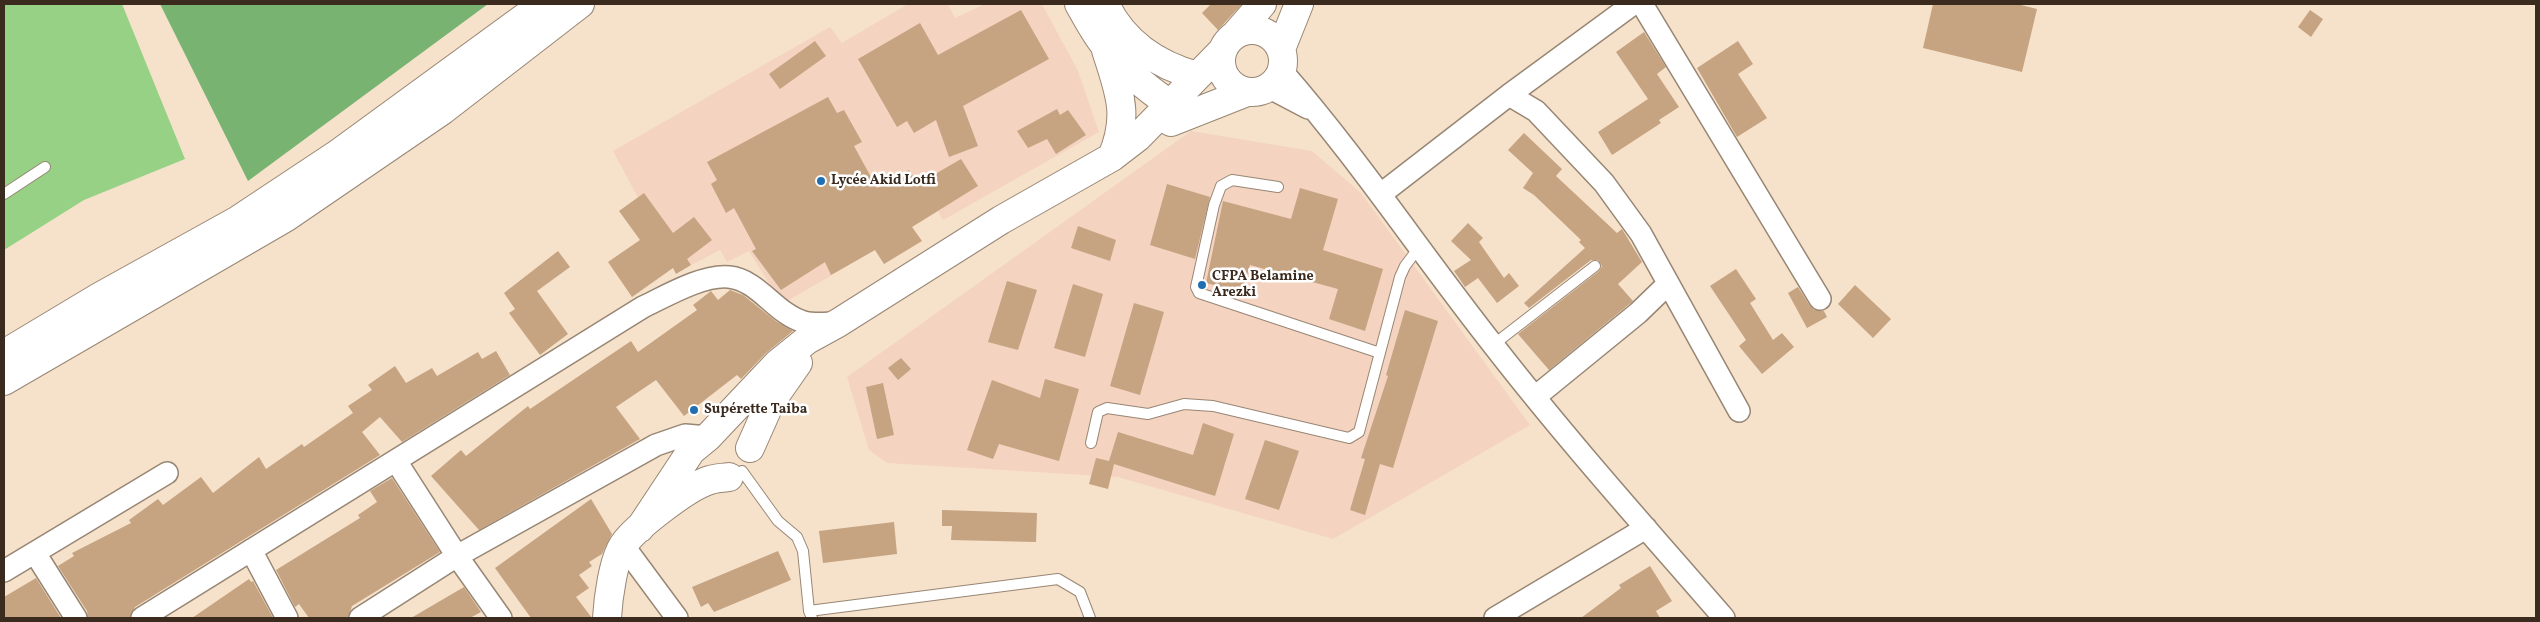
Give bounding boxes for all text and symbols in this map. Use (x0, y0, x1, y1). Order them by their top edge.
place label: Lycée Akid Lotfi (831, 173, 936, 189)
marker: Lycée Akid Lotfi (815, 175, 827, 187)
place label: CFPA Belamine Arezki (1212, 269, 1314, 302)
marker: CFPA Belamine Arezki (1196, 279, 1208, 291)
place label: Supérette Taiba (704, 402, 807, 418)
marker: Supérette Taiba (688, 404, 700, 416)

